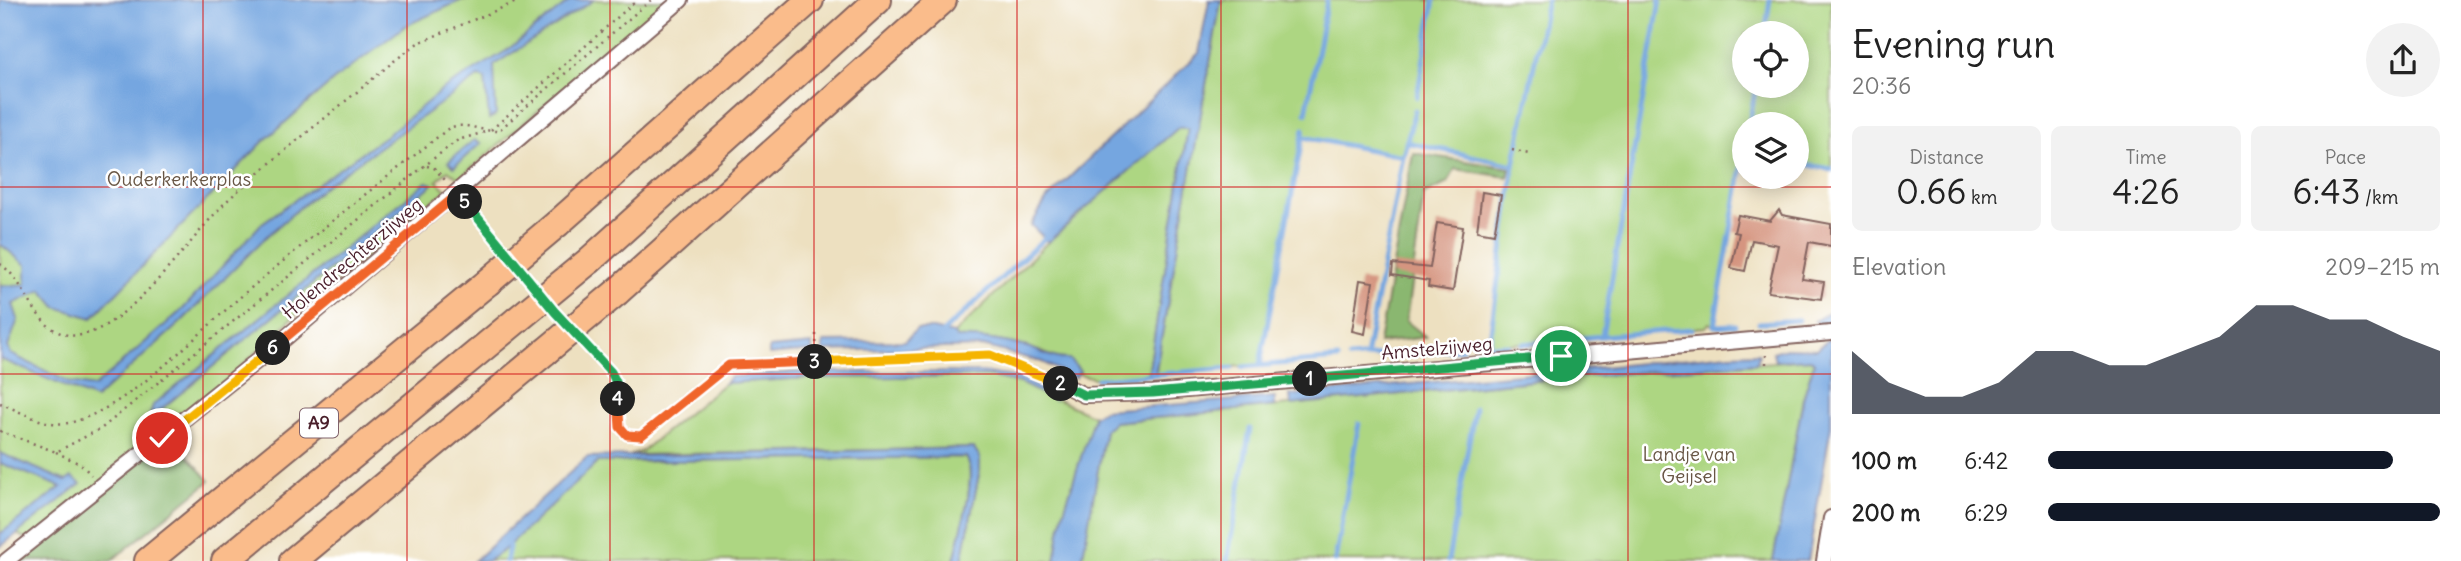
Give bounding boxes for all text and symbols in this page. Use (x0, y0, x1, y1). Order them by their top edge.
map controls (1732, 21, 1809, 189)
button: locate (1732, 21, 1809, 98)
text: Evening run (1852, 21, 2055, 68)
button: share (2366, 23, 2440, 97)
text: 20:36 (1852, 71, 1911, 100)
button: layers (1732, 112, 1809, 189)
text: Distance (1910, 145, 1984, 169)
text: Time (2125, 145, 2167, 169)
text: Pace (2325, 145, 2366, 169)
park label: Ouderkerkerplas (107, 167, 251, 191)
text: 0.66 (1896, 169, 1967, 213)
text: 4:26 (2112, 169, 2180, 213)
text: 6:43 (2292, 169, 2361, 213)
pin: 5 (448, 184, 482, 220)
text: km (1967, 185, 1997, 209)
text: /km (2361, 185, 2398, 209)
text: 5 (459, 189, 470, 213)
street label: Holendrechterzijweg (277, 192, 427, 324)
text: Elevation (1852, 252, 1946, 281)
text: 209–215 m (2325, 252, 2440, 281)
pin (1531, 326, 1591, 386)
pin: 6 (256, 330, 290, 366)
street label: Amstelzijweg (1380, 331, 1494, 365)
text: 6 (267, 335, 278, 359)
icon: arrive (1542, 337, 1580, 375)
pin: 3 (798, 344, 832, 380)
text: 3 (809, 349, 820, 373)
pin: 1 (1292, 362, 1328, 396)
pin: 2 (1044, 366, 1078, 402)
text: 1 (1306, 366, 1313, 390)
text: 2 (1055, 371, 1066, 395)
pin: 4 (600, 382, 636, 416)
text: 4 (612, 386, 623, 410)
pin (132, 408, 192, 468)
road number: A9 (300, 408, 338, 438)
icon: check (143, 419, 181, 457)
park label: Landje van Geijsel (1642, 442, 1736, 488)
text: 100 m (1852, 446, 1917, 475)
text: 6:42 (1964, 446, 2008, 475)
text: 200 m (1852, 498, 1921, 527)
text: 6:29 (1964, 498, 2008, 527)

